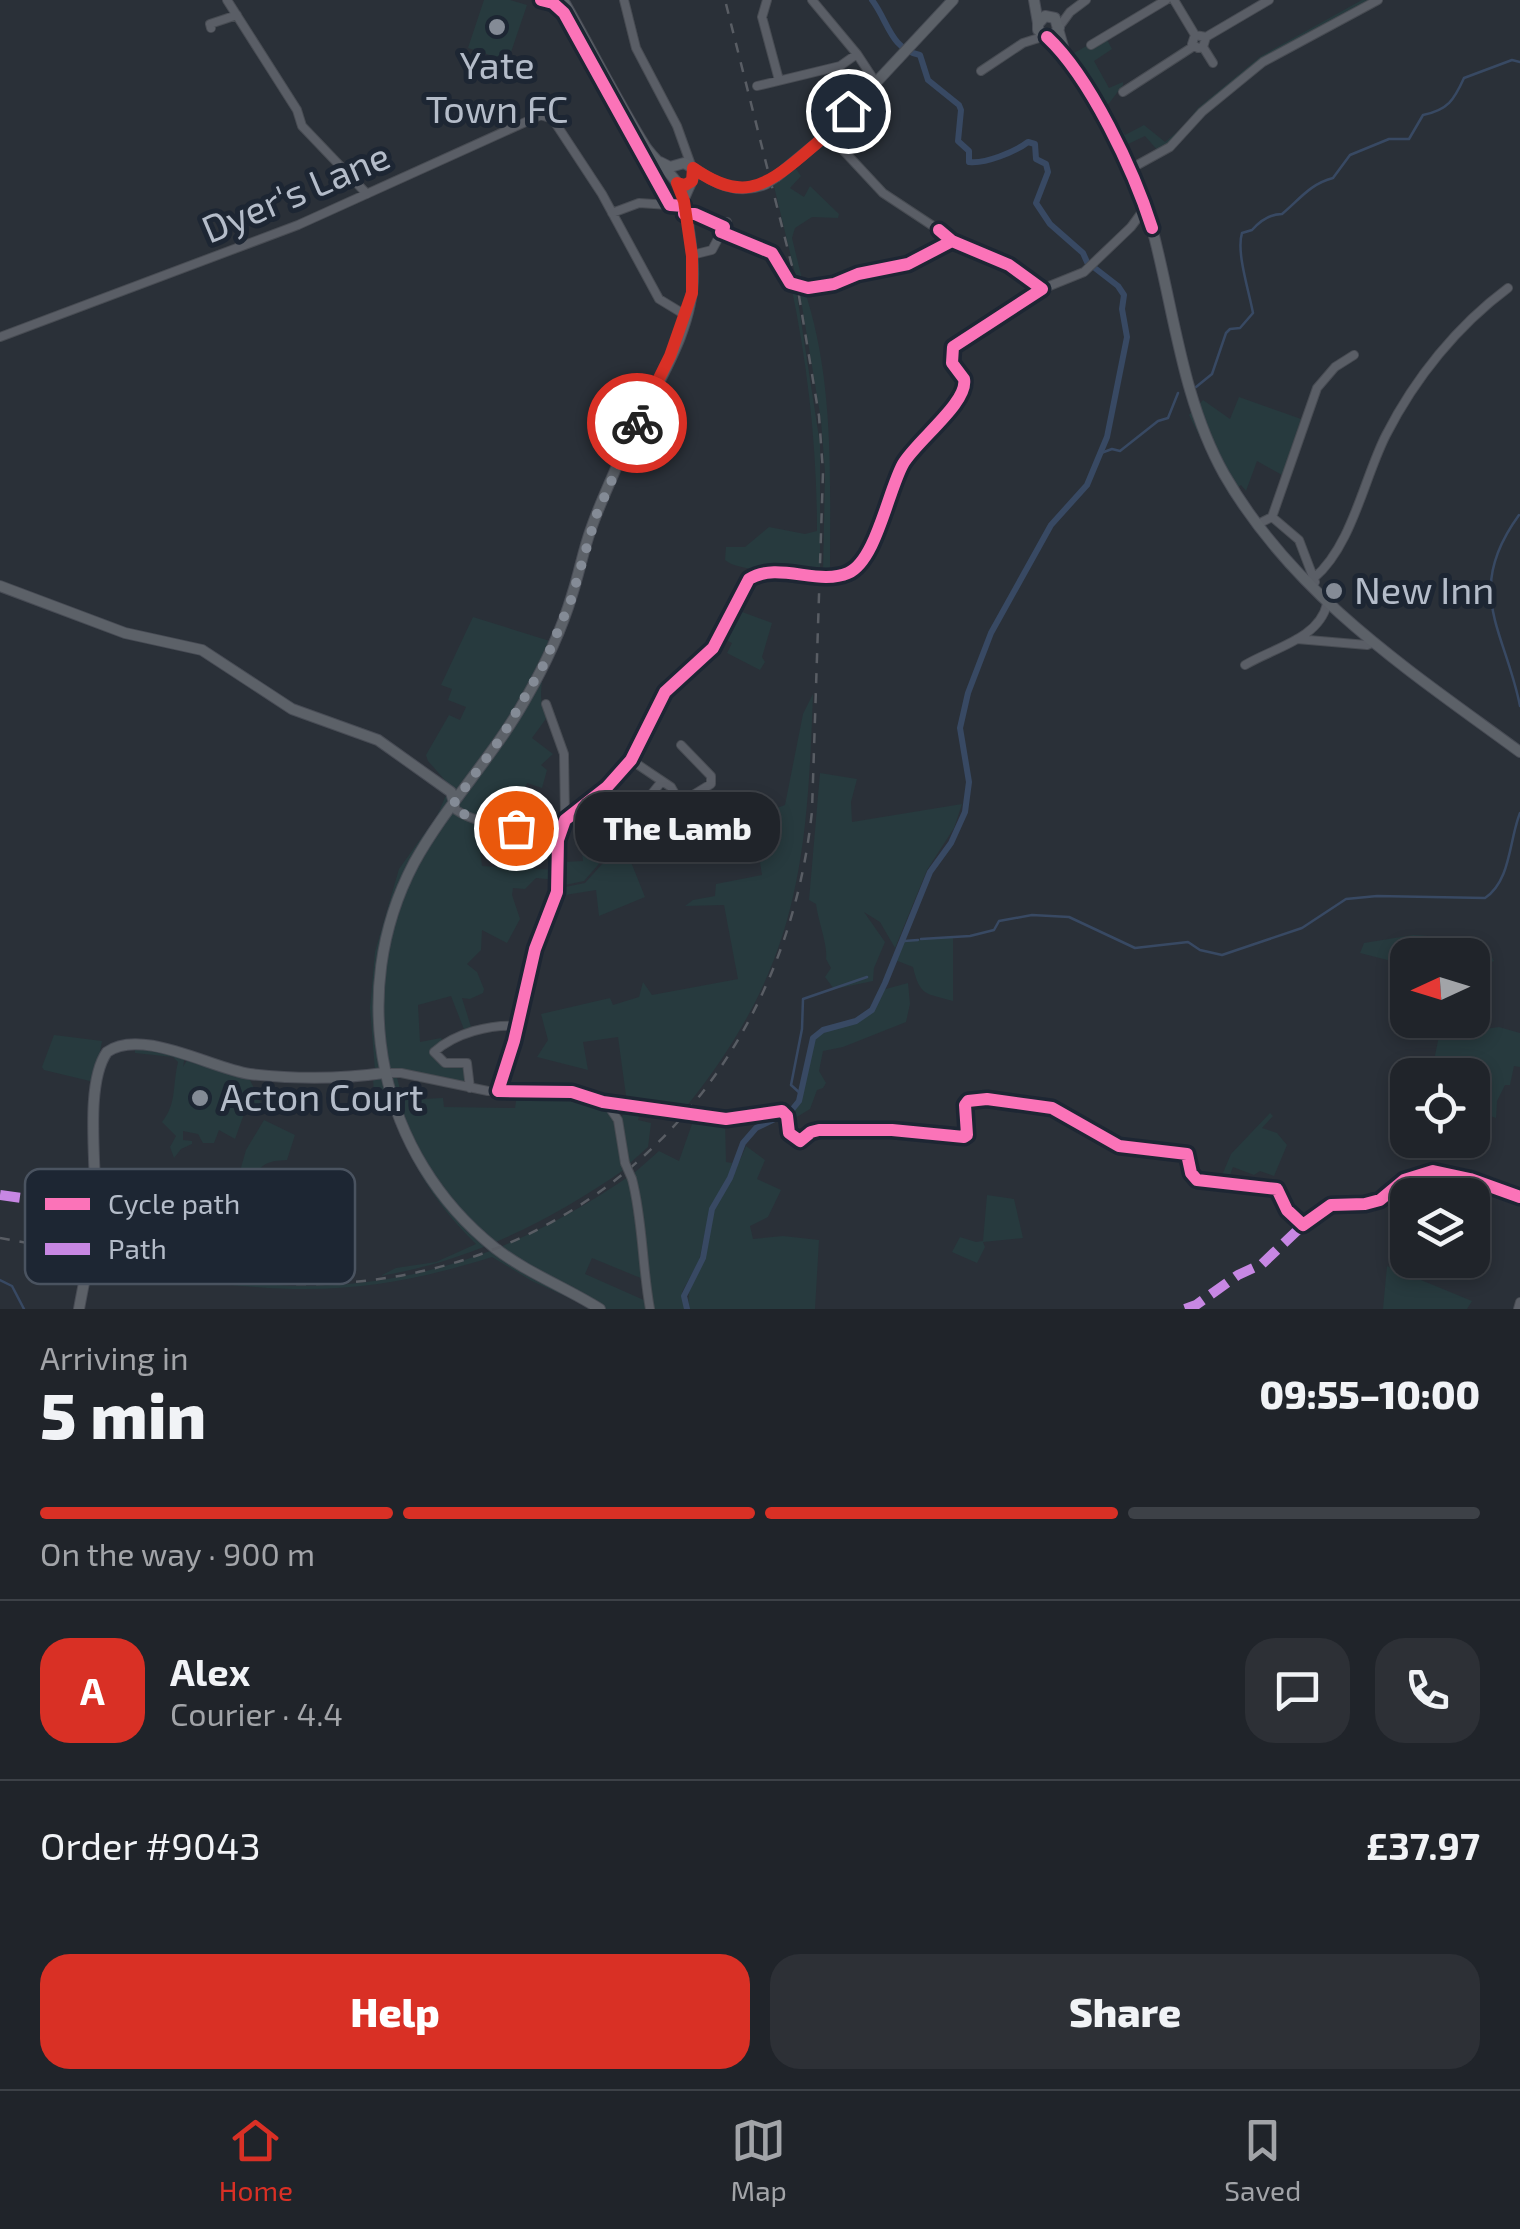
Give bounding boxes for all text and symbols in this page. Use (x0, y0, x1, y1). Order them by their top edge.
marker: Yate Town FC (486, 16, 508, 38)
place label: Yate Town FC (425, 41, 569, 131)
pin (806, 69, 891, 154)
icon: home (821, 84, 876, 139)
street label: Dyer's Lane (194, 131, 396, 251)
courier (587, 373, 687, 473)
icon: bike (610, 396, 665, 451)
place label: New Inn (1354, 566, 1494, 612)
marker: New Inn (1323, 580, 1345, 602)
pin (474, 786, 559, 871)
callout: The Lamb (576, 793, 781, 863)
icon: bag (489, 801, 544, 856)
text: The Lamb (603, 808, 752, 846)
north arrow (1390, 938, 1490, 1038)
map controls (1390, 938, 1490, 1278)
button: locate (1390, 1058, 1490, 1158)
place label: Acton Court (220, 1073, 423, 1119)
marker: Acton Court (189, 1087, 211, 1109)
legend (25, 1169, 355, 1284)
button: layers (1390, 1178, 1490, 1278)
text: Cycle path (108, 1186, 240, 1220)
text: Path (108, 1231, 167, 1265)
text: Arriving in (40, 1338, 189, 1376)
text: 09:55–10:00 (1259, 1371, 1480, 1417)
text: 5 min (40, 1374, 206, 1452)
text: On the way · 900 m (40, 1534, 315, 1572)
button: chat (1245, 1638, 1350, 1743)
button: phone (1375, 1638, 1480, 1743)
text: Alex (170, 1648, 250, 1694)
text: A (80, 1667, 105, 1713)
text: Courier · 4.4 (170, 1694, 343, 1732)
text: Order #9043 (40, 1822, 261, 1868)
text: £37.97 (1366, 1822, 1480, 1868)
button: Help (40, 1954, 750, 2069)
button: Share (770, 1954, 1480, 2069)
tab: Home (219, 2113, 293, 2207)
tab: Map (731, 2113, 787, 2207)
tab: Saved (1224, 2113, 1301, 2207)

